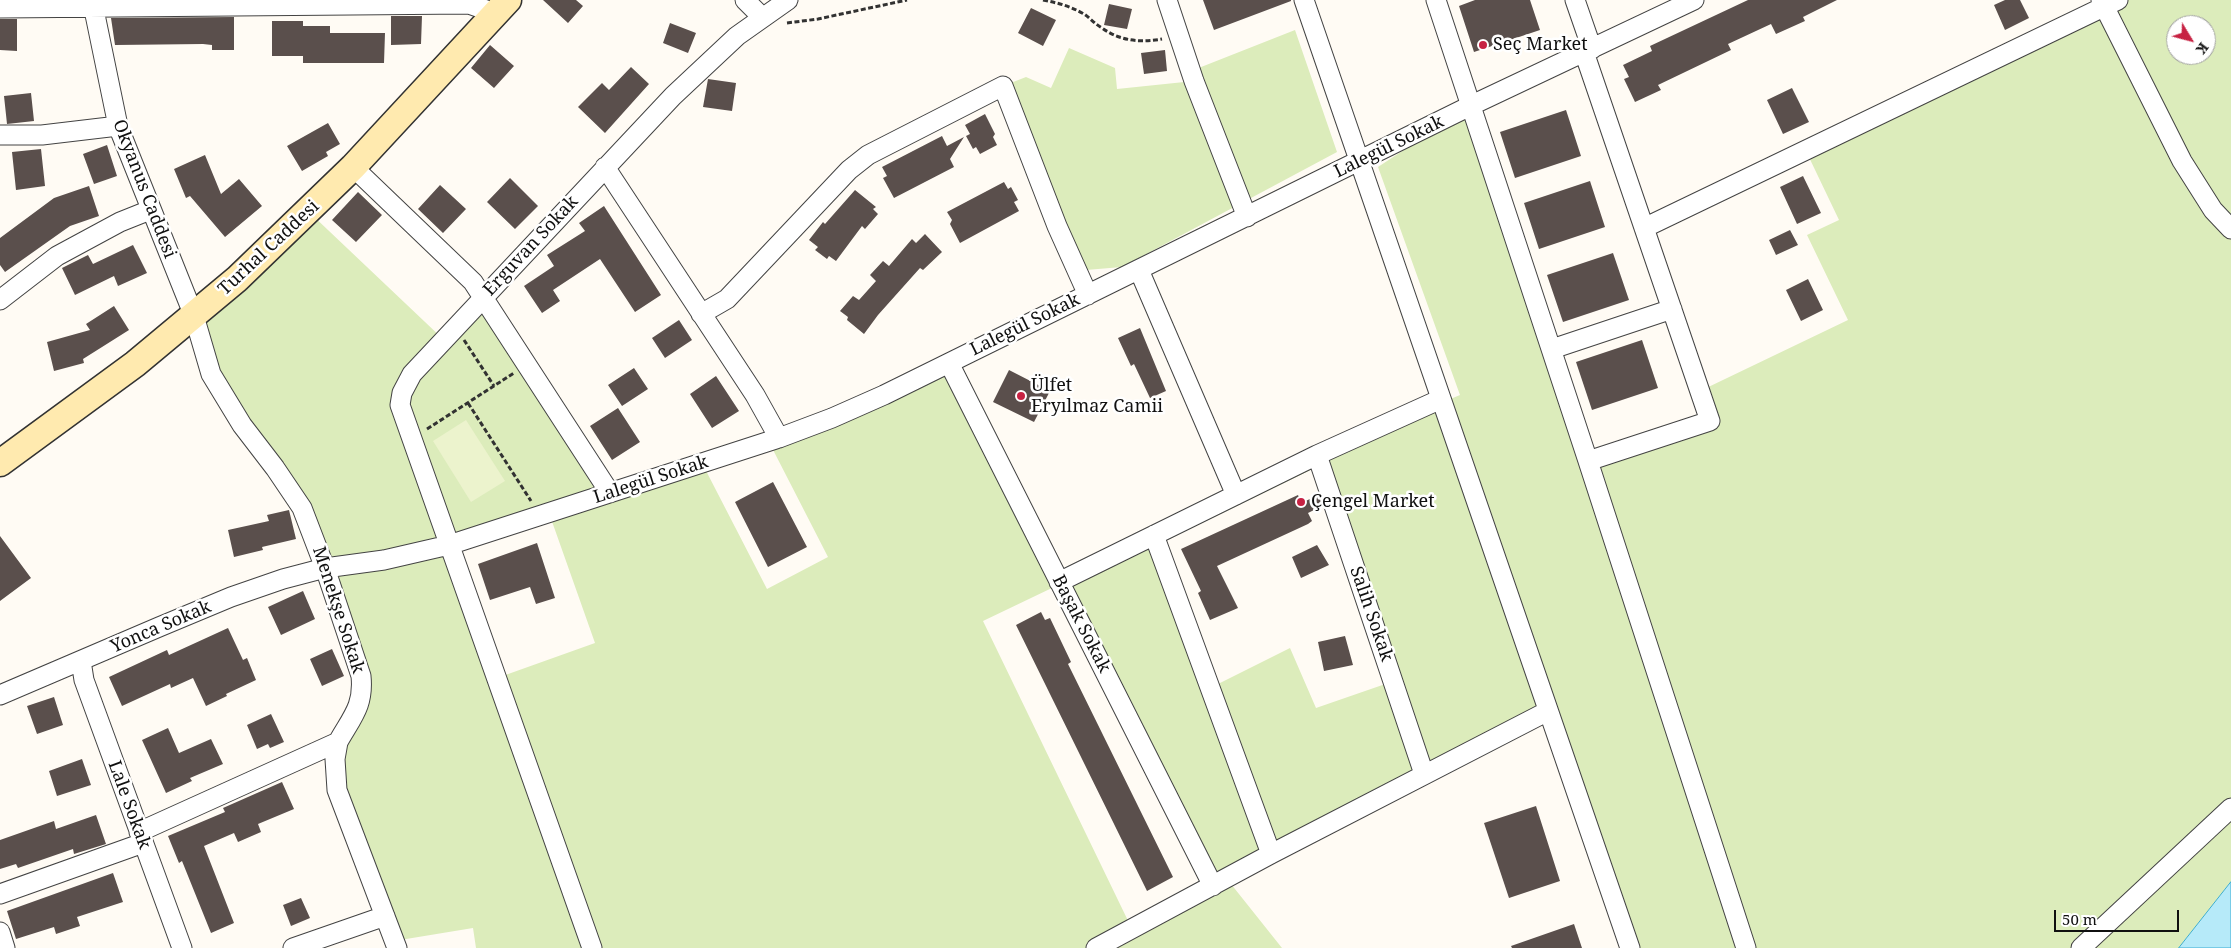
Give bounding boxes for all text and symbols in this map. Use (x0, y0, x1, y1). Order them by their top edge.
north arrow (2166, 15, 2216, 65)
place label: Seç Market (1493, 34, 1588, 56)
marker: Seç Market (1477, 39, 1489, 51)
text: K (2192, 39, 2213, 59)
street label: Lalegül Sokak (1331, 111, 1447, 183)
street label: Okyanus Caddesi (108, 117, 180, 261)
street label: Erguvan Sokak (479, 191, 583, 301)
street label: Turhal Caddesi (214, 196, 324, 300)
street label: Lalegül Sokak (967, 289, 1083, 361)
place label: Ülfet Eryılmaz Camii (1031, 375, 1163, 418)
marker: Ülfet Eryılmaz Camii (1015, 390, 1027, 402)
street label: Lalegül Sokak (591, 451, 711, 509)
place label: Çengel Market (1311, 491, 1434, 513)
marker: Çengel Market (1295, 496, 1307, 508)
street label: Menekşe Sokak (307, 544, 369, 676)
street label: Salih Sokak (1345, 564, 1397, 664)
street label: Başak Sokak (1047, 572, 1115, 676)
street label: Yonca Sokak (108, 596, 214, 658)
street label: Lale Sokak (103, 758, 155, 852)
scale bar (2056, 900, 2181, 932)
text: 50 m (2062, 909, 2097, 929)

